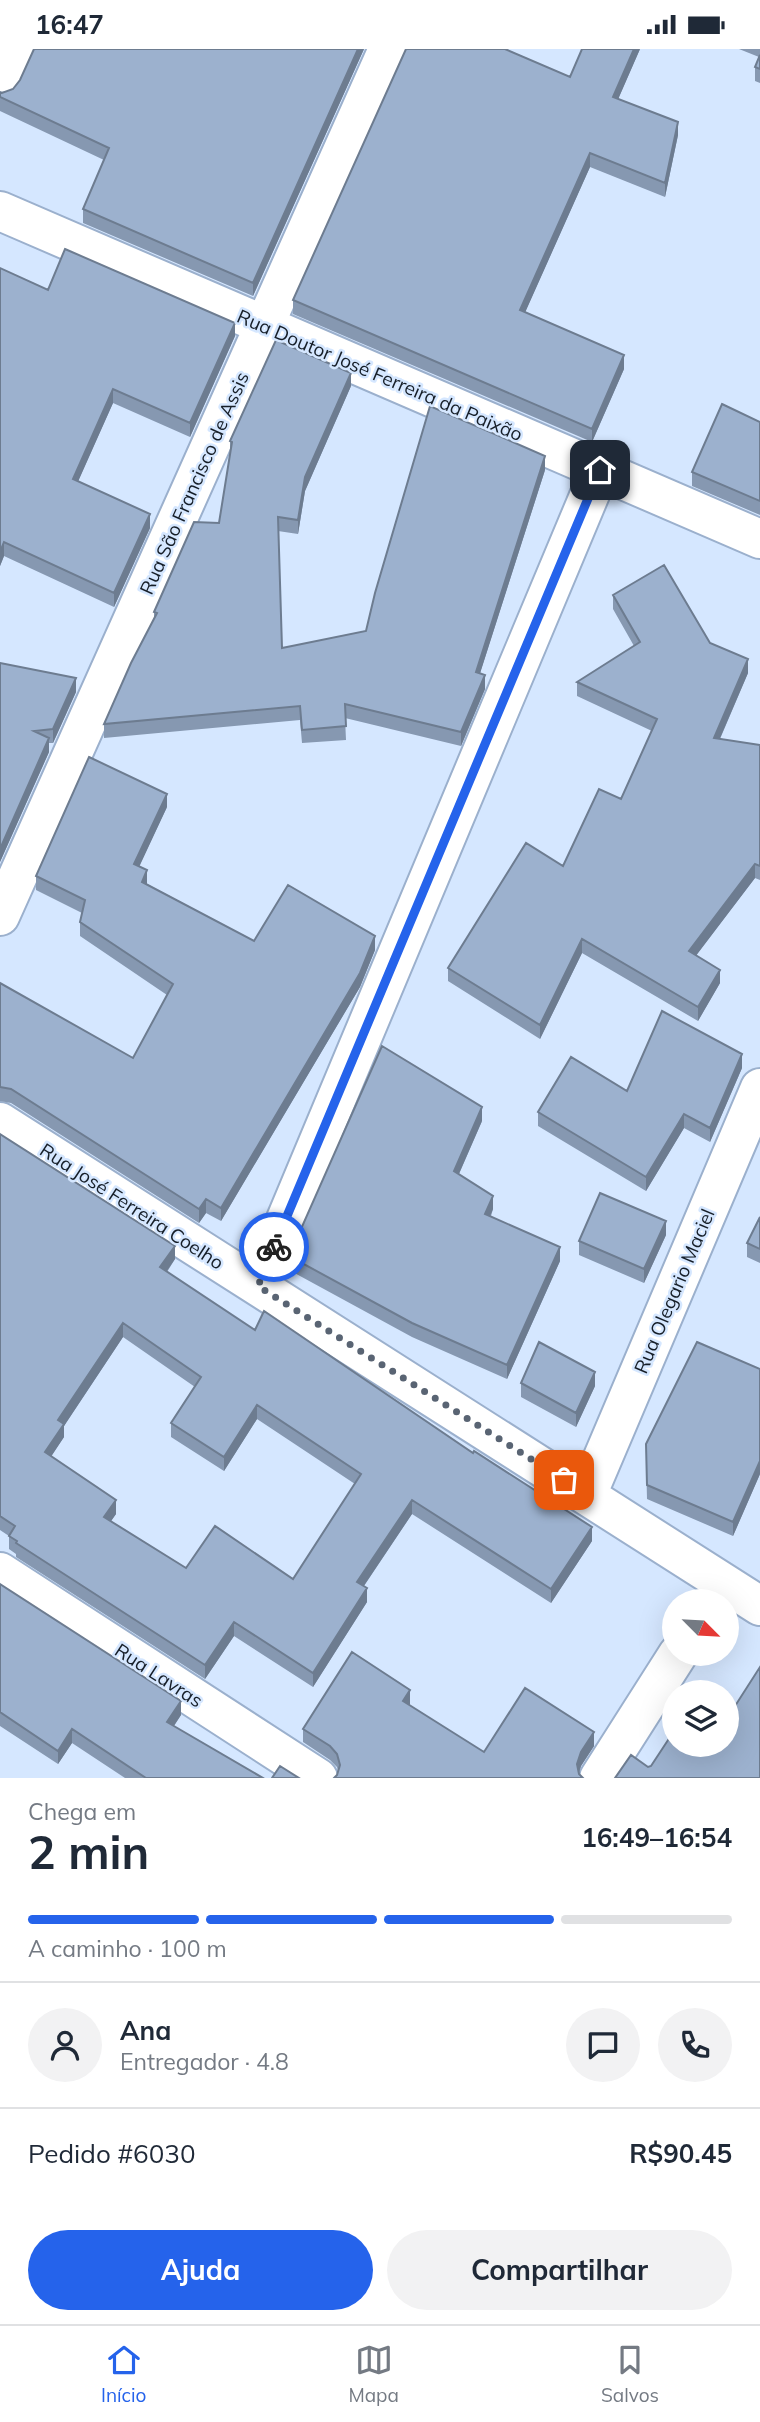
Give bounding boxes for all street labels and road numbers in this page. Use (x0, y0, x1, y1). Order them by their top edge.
street label: Rua Doutor José Ferreira da Paixão (234, 304, 526, 446)
street label: Rua São Francisco de Assis (134, 368, 254, 598)
street label: Rua José Ferreira Coelho (35, 1137, 229, 1275)
street label: Rua Olegario Maciel (628, 1205, 720, 1377)
street label: Rua Lavras (111, 1638, 207, 1712)

